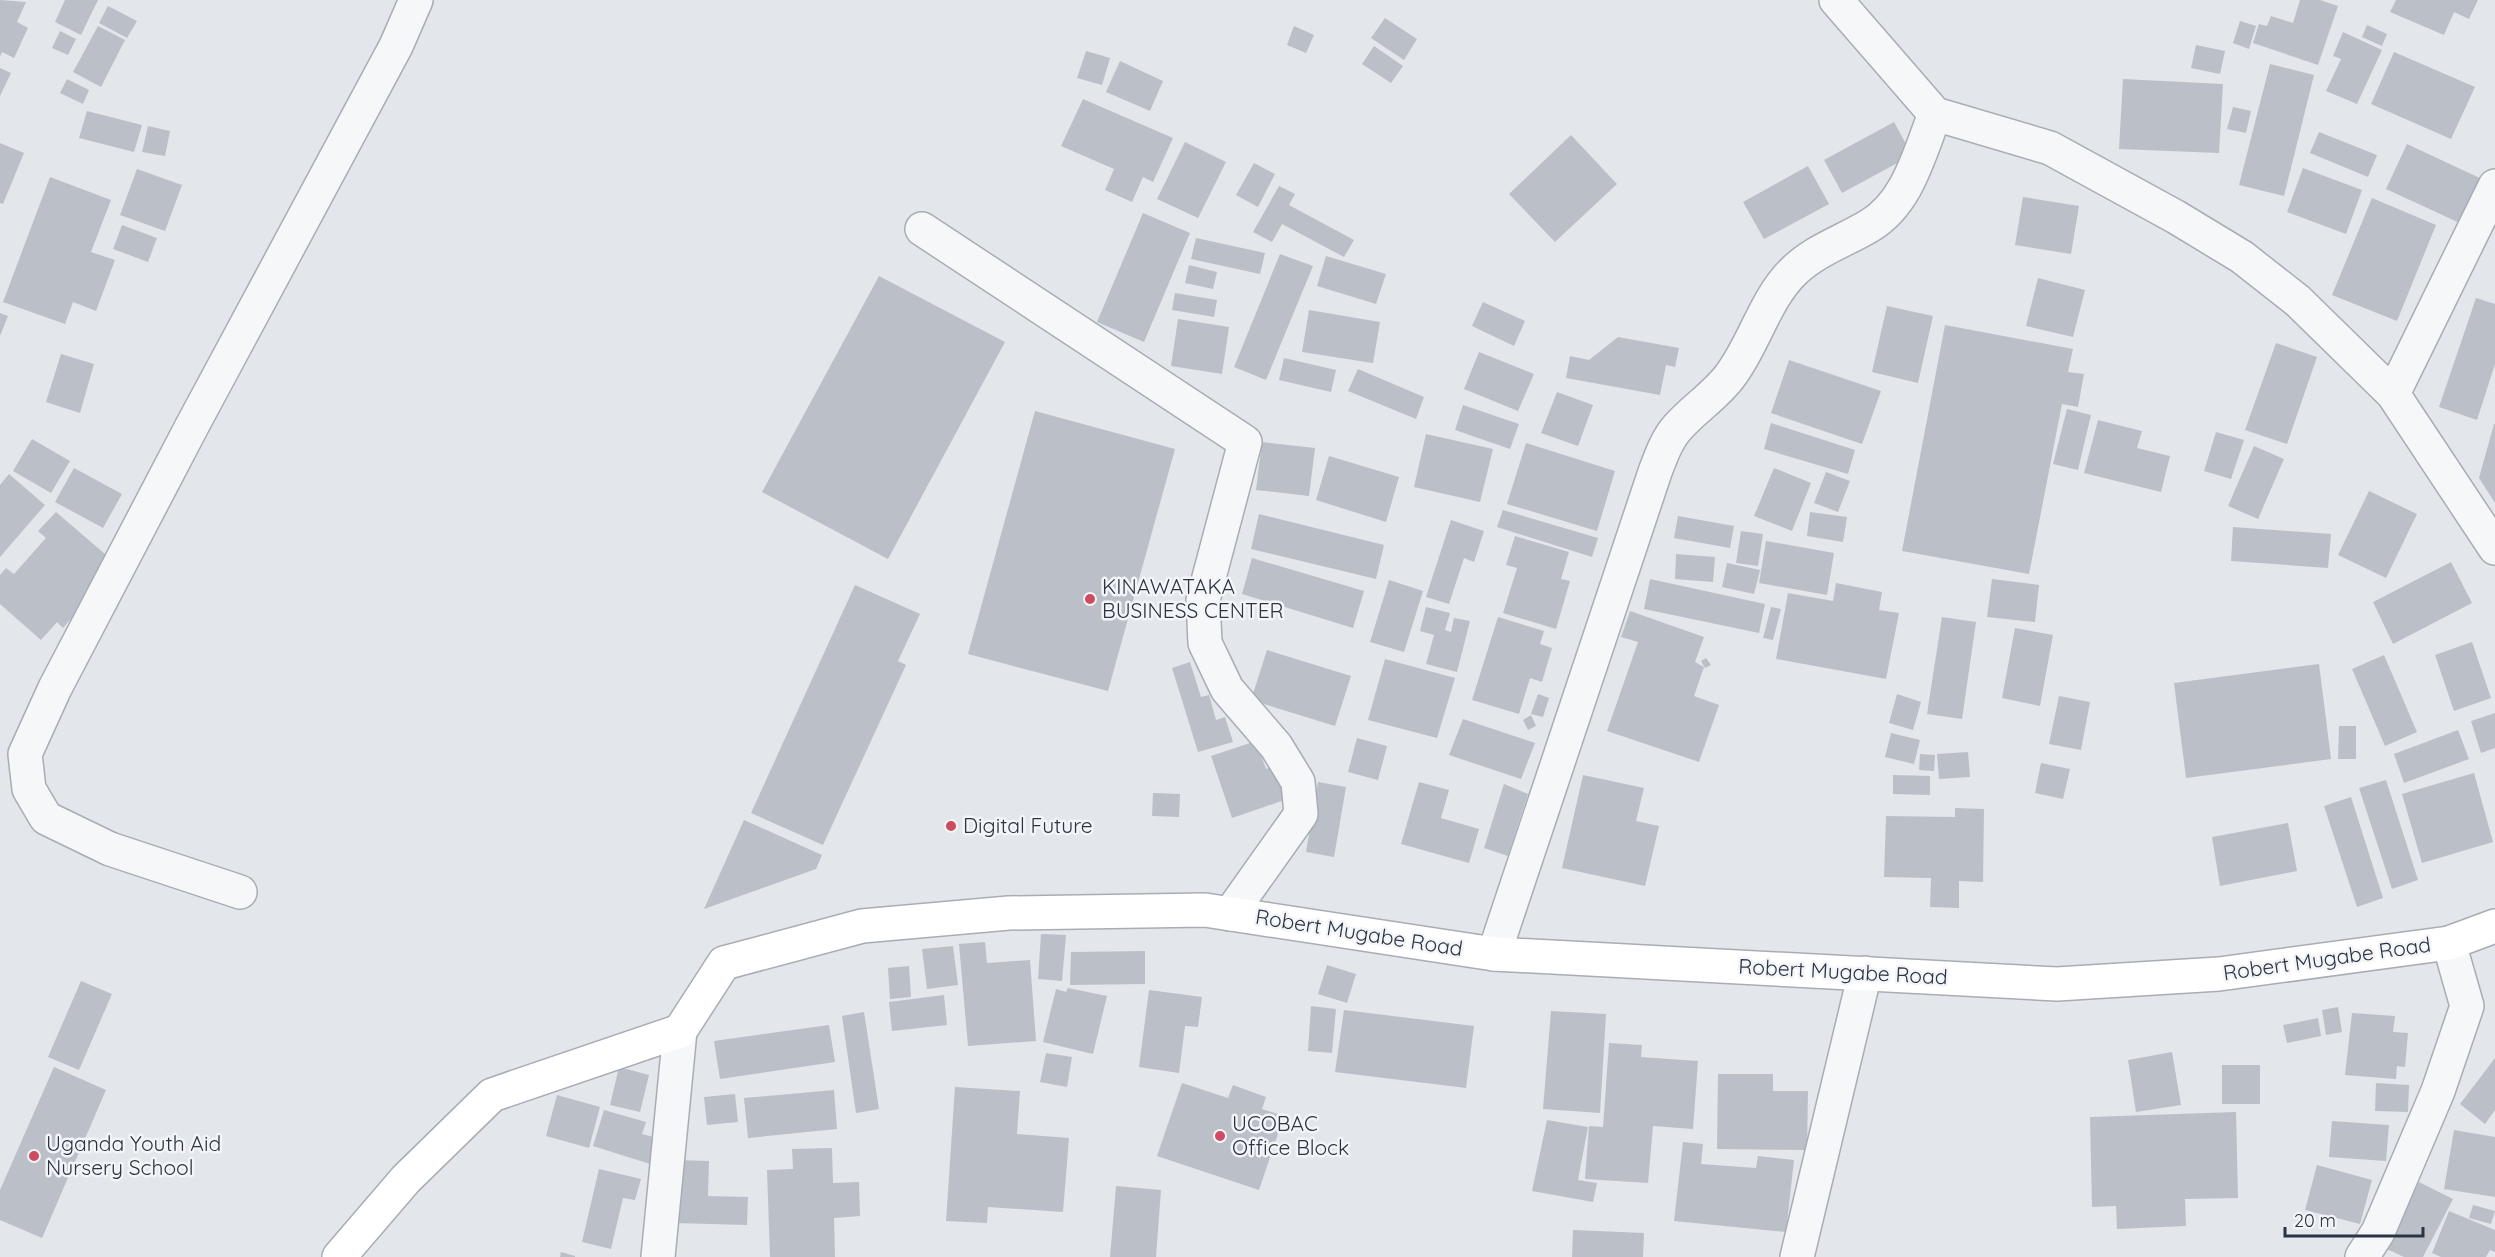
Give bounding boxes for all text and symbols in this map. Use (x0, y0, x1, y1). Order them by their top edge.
place label: KINAWATAKA BUSINESS CENTER (1102, 573, 1284, 623)
marker: KINAWATAKA BUSINESS CENTER (1083, 592, 1097, 606)
place label: Digital Future (963, 812, 1093, 838)
marker: Digital Future (944, 819, 958, 833)
street label: Robert Mugabe Road (1254, 903, 1465, 961)
street label: Robert Mugabe Road (2221, 931, 2432, 985)
street label: Robert Mugabe Road (1738, 953, 1948, 989)
place label: UCOBAC Office Block (1232, 1110, 1349, 1160)
marker: UCOBAC Office Block (1213, 1129, 1227, 1143)
place label: Uganda Youth Aid Nursery School (46, 1130, 221, 1180)
marker: Uganda Youth Aid Nursery School (27, 1149, 41, 1163)
scale bar (2285, 1200, 2423, 1238)
text: 20 m (2294, 1209, 2336, 1232)

